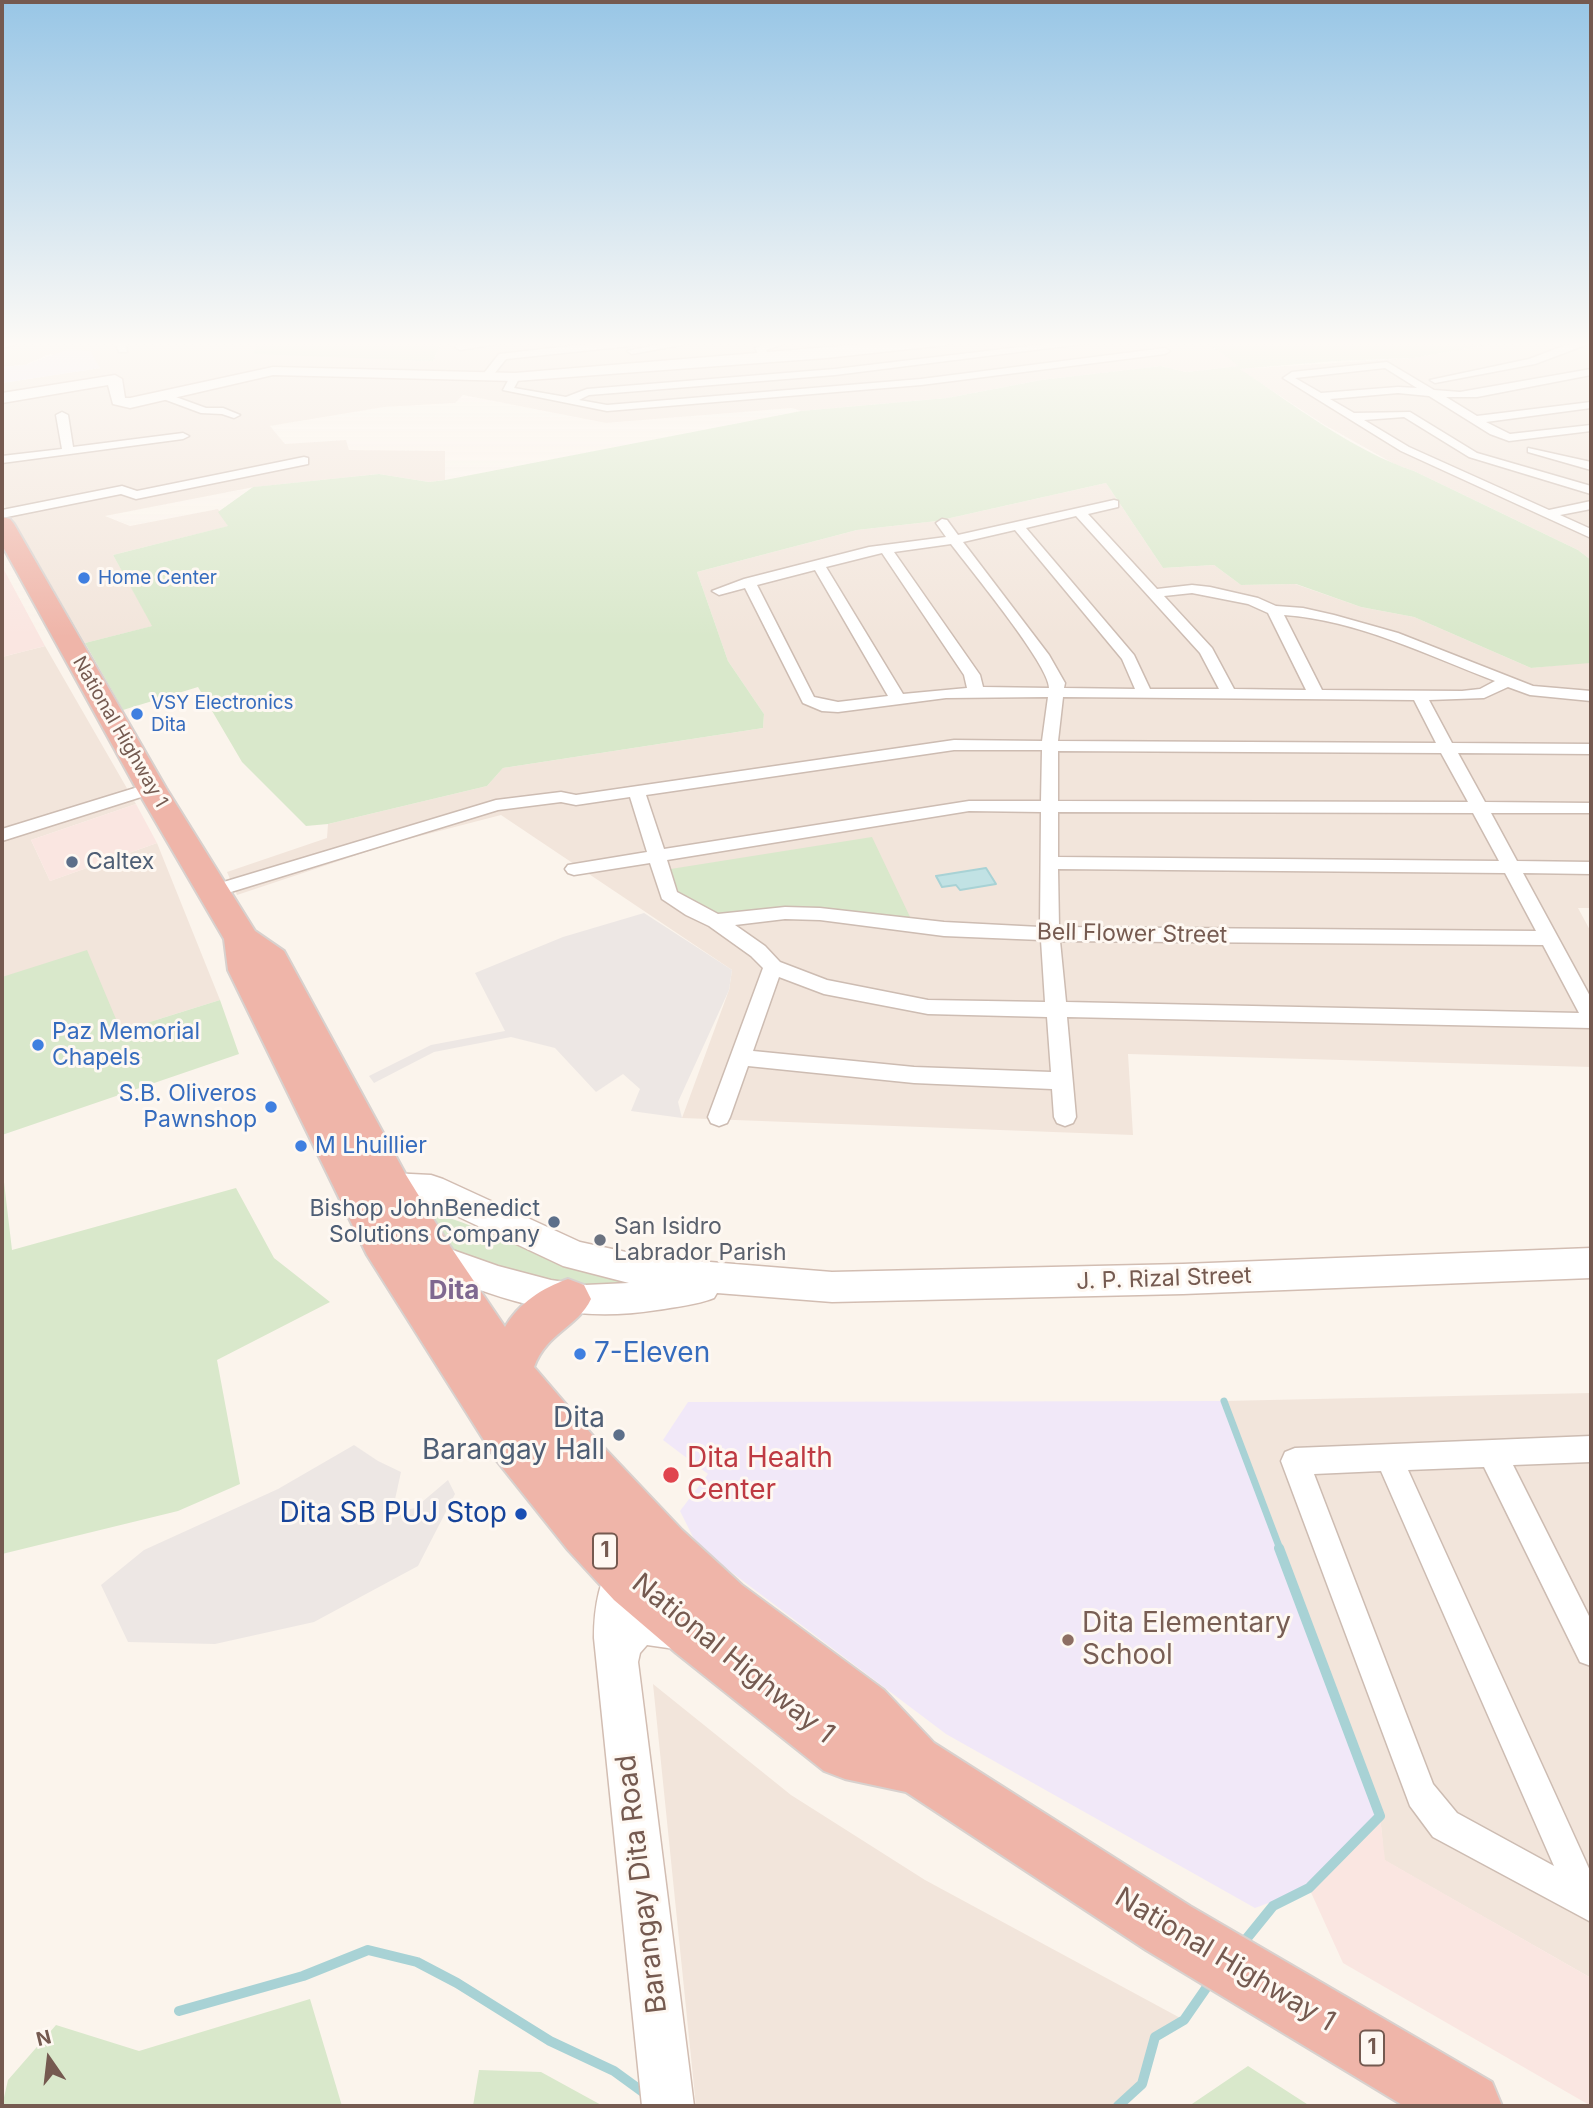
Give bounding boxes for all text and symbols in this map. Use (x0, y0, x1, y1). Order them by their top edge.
place label: Home Center (98, 567, 217, 589)
marker: Home Center (76, 570, 92, 586)
street label: National Highway 1 (68, 653, 172, 811)
place label: VSY Electronics Dita (151, 692, 294, 736)
marker: VSY Electronics Dita (129, 706, 145, 722)
place label: Caltex (86, 848, 154, 876)
marker: Caltex (64, 854, 80, 870)
street label: Bell Flower Street (1037, 919, 1227, 949)
place label: Paz Memorial Chapels (52, 1018, 200, 1072)
marker: Paz Memorial Chapels (30, 1037, 46, 1053)
place label: S.B. Oliveros Pawnshop (119, 1080, 257, 1134)
marker: S.B. Oliveros Pawnshop (263, 1099, 279, 1115)
place label: M Lhuillier (315, 1132, 427, 1160)
marker: M Lhuillier (293, 1138, 309, 1154)
place label: Bishop JohnBenedict Solutions Company (309, 1195, 540, 1249)
place label: San Isidro Labrador Parish (614, 1213, 787, 1267)
marker: Bishop JohnBenedict Solutions Company (546, 1214, 562, 1230)
marker: San Isidro Labrador Parish (592, 1232, 608, 1248)
street label: J. P. Rizal Street (1076, 1262, 1252, 1296)
district label: Dita (429, 1275, 479, 1307)
place label: 7-Eleven (594, 1337, 710, 1371)
marker: 7-Eleven (572, 1346, 588, 1362)
place label: Dita Barangay Hall (422, 1402, 605, 1468)
marker: Dita Barangay Hall (611, 1427, 627, 1443)
place label: Dita Health Center (687, 1442, 833, 1508)
marker: Dita Health Center (661, 1465, 681, 1485)
place label: Dita SB PUJ Stop (280, 1497, 507, 1531)
marker: Dita SB PUJ Stop (513, 1506, 529, 1522)
road number: 1 (593, 1534, 617, 1568)
street label: National Highway 1 (625, 1567, 841, 1751)
place label: Dita Elementary School (1082, 1607, 1291, 1673)
marker: Dita Elementary School (1060, 1632, 1076, 1648)
street label: Barangay Dita Road (609, 1753, 675, 2015)
street label: National Highway 1 (1109, 1881, 1341, 2039)
north arrow (14, 2024, 84, 2094)
text: N (34, 2025, 54, 2051)
road number: 1 (1360, 2030, 1384, 2066)

